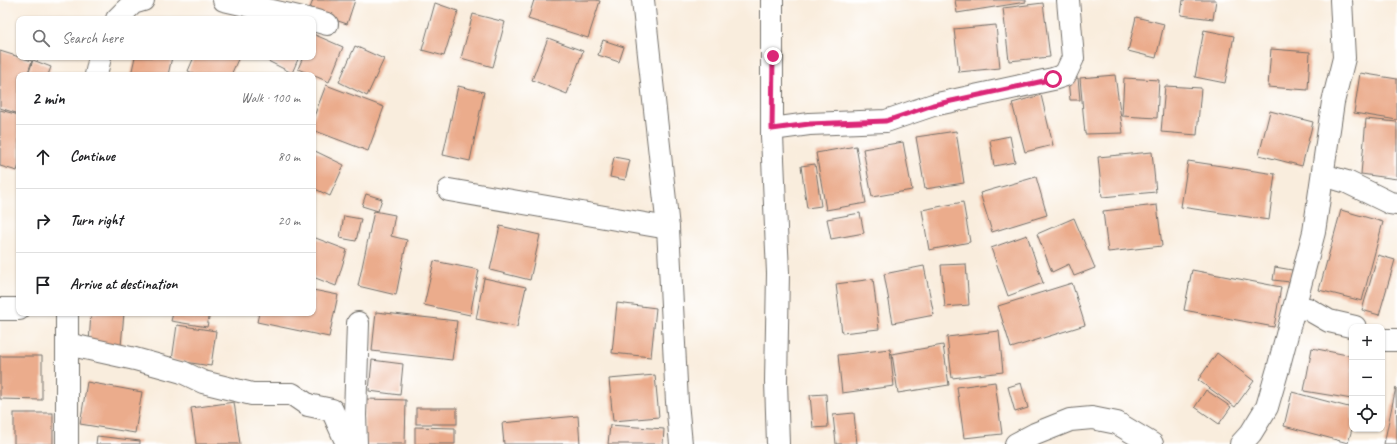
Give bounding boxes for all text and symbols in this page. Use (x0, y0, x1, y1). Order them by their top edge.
search box (16, 16, 316, 60)
icon: search (30, 27, 52, 49)
text: Search here (62, 29, 123, 48)
route end (764, 47, 782, 65)
route start (1044, 70, 1062, 88)
text: 2 min (32, 88, 65, 109)
text: Walk · 100 m (241, 90, 300, 106)
icon: ahead (32, 146, 54, 168)
text: Continue (70, 147, 115, 166)
text: 80 m (278, 149, 300, 165)
icon: right (32, 210, 54, 232)
text: Turn right (70, 211, 123, 230)
text: 20 m (278, 213, 300, 229)
icon: arrive (32, 274, 54, 296)
text: Arrive at destination (70, 275, 177, 294)
map controls (1349, 324, 1385, 432)
button: + (1349, 324, 1385, 360)
button: − (1349, 360, 1385, 396)
button: locate (1349, 396, 1385, 432)

